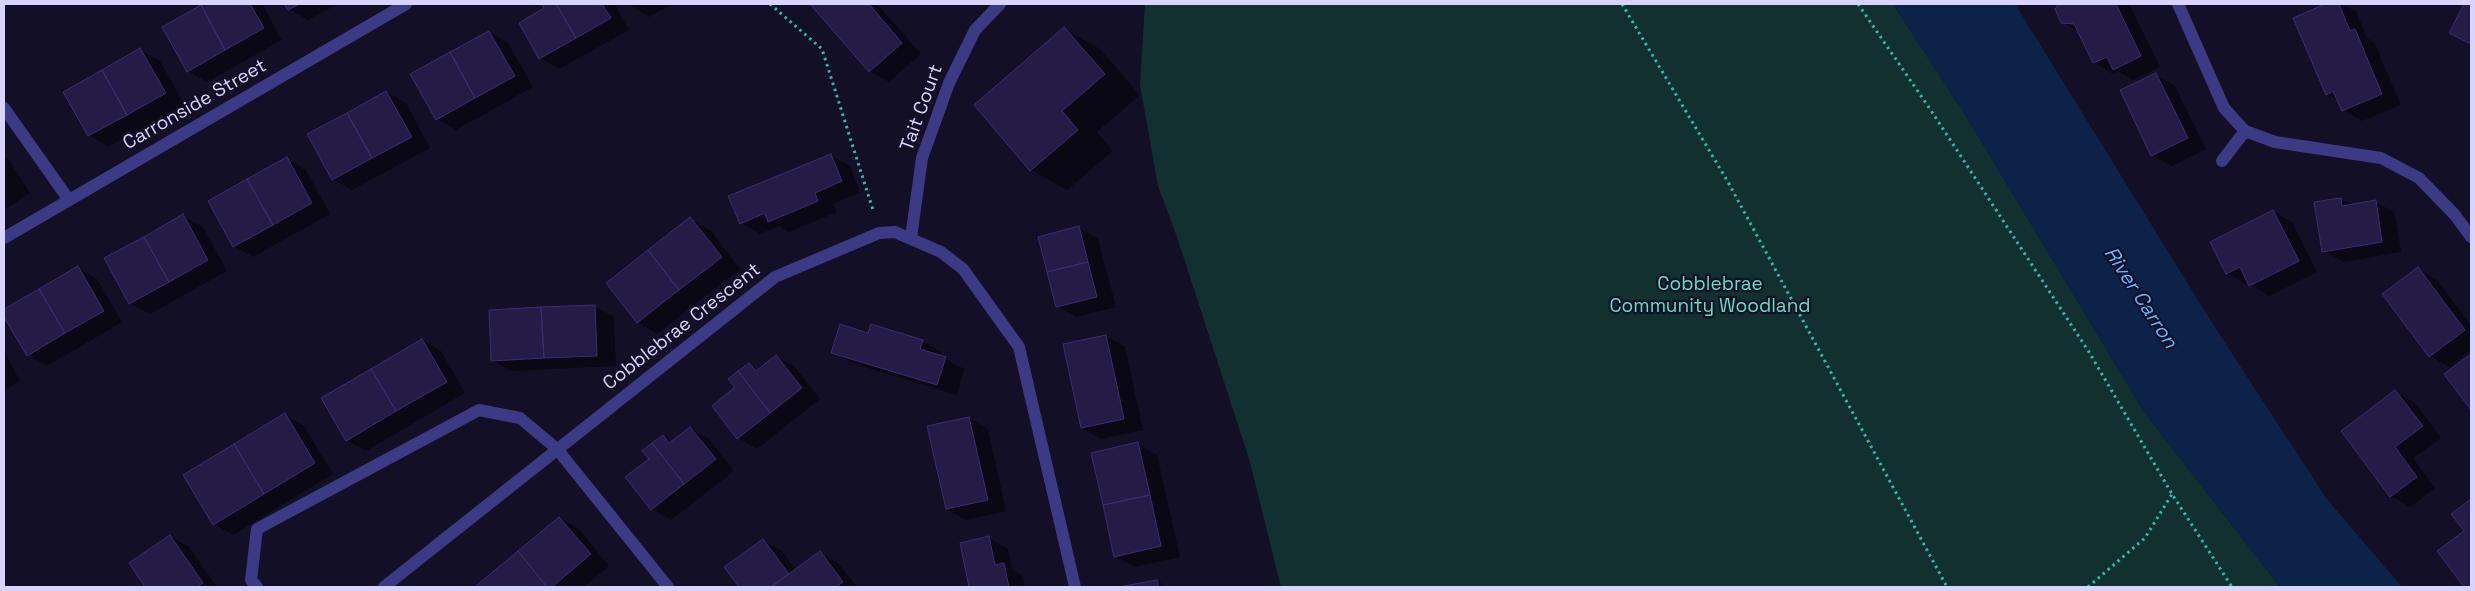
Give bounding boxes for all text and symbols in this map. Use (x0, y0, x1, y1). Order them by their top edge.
street label: Carronside Street (119, 55, 271, 155)
street label: Tait Court (896, 62, 948, 154)
water label: River Carron (2098, 243, 2182, 353)
street label: Cobblebrae Crescent (599, 259, 765, 395)
park label: Cobblebrae Community Woodland (1609, 274, 1811, 318)

